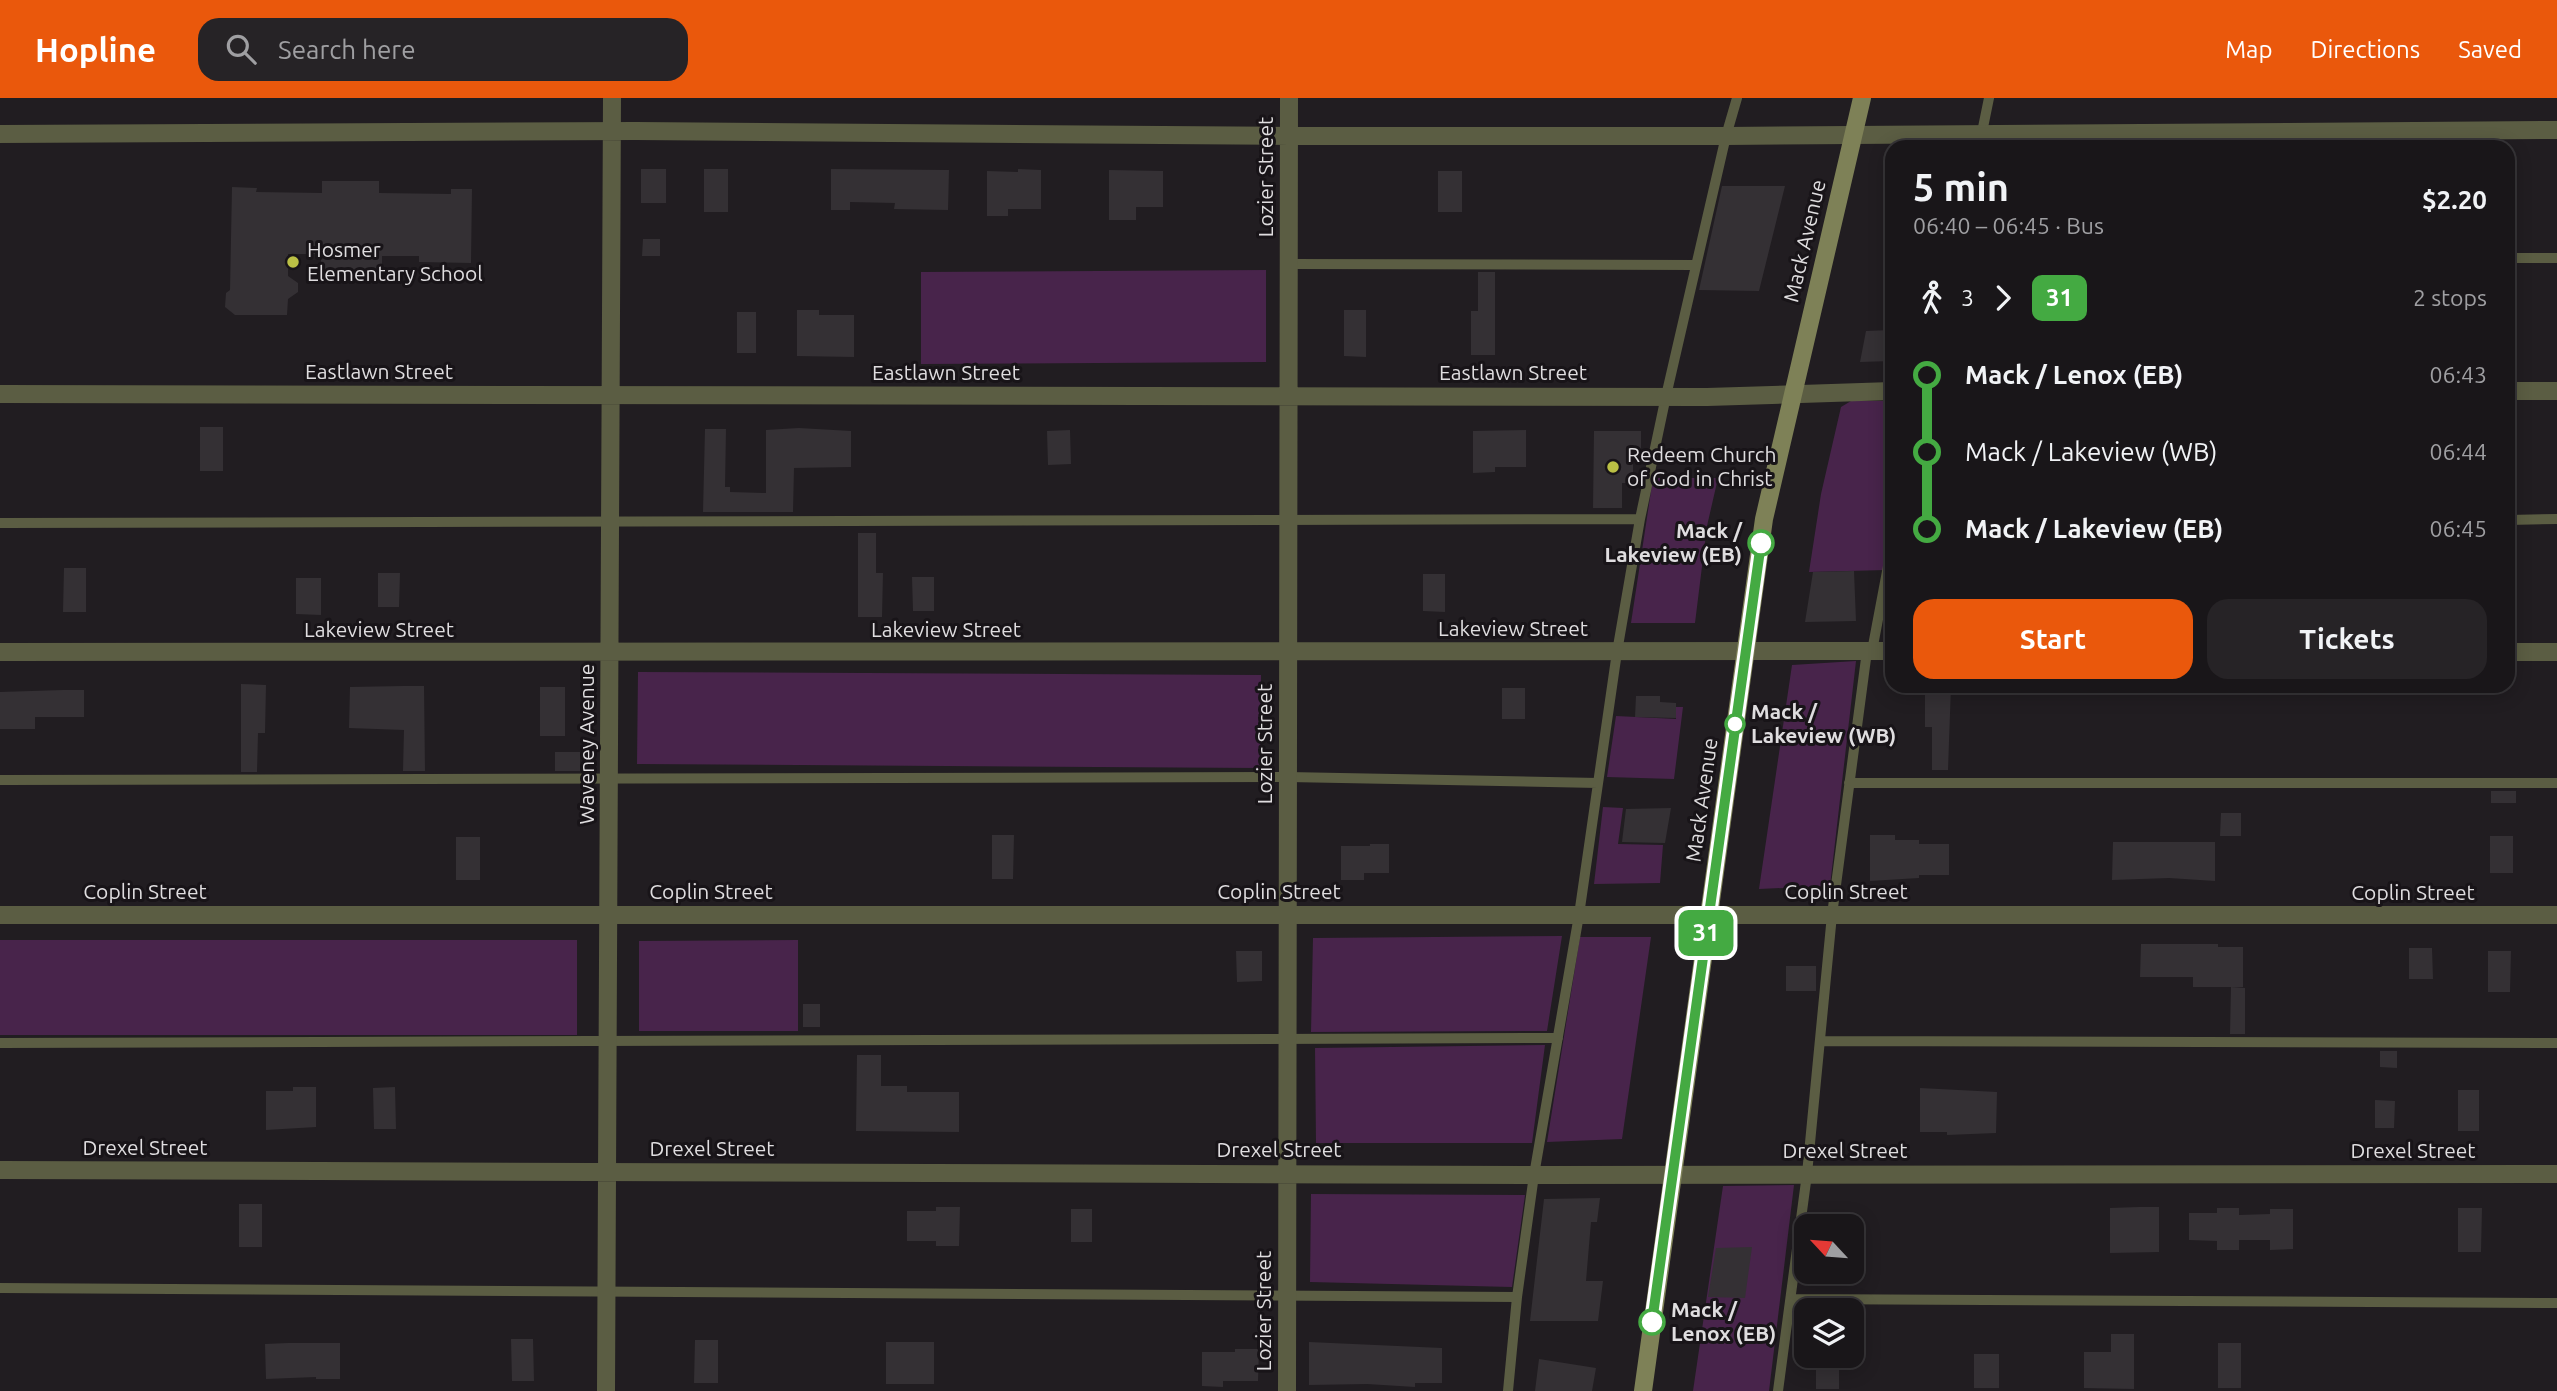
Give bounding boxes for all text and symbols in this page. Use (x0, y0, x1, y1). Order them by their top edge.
search box (198, 18, 688, 81)
icon: search (222, 30, 260, 68)
text: Hopline (35, 31, 156, 68)
text: Search here (278, 35, 415, 64)
text: Map (2225, 36, 2272, 63)
text: Directions (2310, 36, 2420, 63)
text: Saved (2458, 36, 2522, 63)
street label: Lozier Street (1253, 117, 1277, 237)
text: 5 min (1913, 166, 2009, 208)
street label: Mack Avenue (1778, 177, 1830, 304)
text: $2.20 (2422, 185, 2487, 214)
text: 06:40 – 06:45 · Bus (1913, 213, 2104, 238)
place label: Hosmer Elementary School (307, 237, 483, 285)
marker: Hosmer Elementary School (285, 254, 301, 270)
icon: walk (1913, 279, 1951, 317)
icon: forward (1984, 279, 2022, 317)
text: 31 (2046, 284, 2073, 311)
text: 3 (1961, 285, 1974, 310)
text: 2 stops (2413, 285, 2487, 310)
street label: Eastlawn Street (305, 359, 453, 383)
street label: Eastlawn Street (872, 360, 1020, 384)
street label: Eastlawn Street (1439, 360, 1587, 384)
text: Mack / Lenox (EB) (1965, 360, 2183, 389)
text: 06:43 (2429, 362, 2487, 387)
text: Mack / Lakeview (WB) (1965, 437, 2217, 466)
text: 06:44 (2429, 439, 2487, 464)
place label: Redeem Church of God in Christ (1627, 442, 1777, 490)
marker: Redeem Church of God in Christ (1605, 459, 1621, 475)
text: Mack / Lakeview (EB) (1965, 514, 2223, 543)
text: 06:45 (2429, 516, 2487, 541)
place label: Mack / Lakeview (EB) (1604, 518, 1743, 566)
marker: Mack / Lakeview (EB) (1748, 530, 1774, 556)
button: Start (1913, 599, 2193, 679)
button: Tickets (2207, 599, 2487, 679)
street label: Lakeview Street (1438, 616, 1588, 640)
street label: Lakeview Street (304, 617, 454, 641)
street label: Lakeview Street (871, 617, 1021, 641)
street label: Waveney Avenue (574, 664, 598, 824)
street label: Lozier Street (1252, 684, 1276, 804)
place label: Mack / Lakeview (WB) (1751, 699, 1896, 747)
marker: Mack / Lakeview (WB) (1725, 714, 1745, 734)
street label: Mack Avenue (1680, 736, 1722, 863)
street label: Coplin Street (83, 879, 207, 903)
street label: Coplin Street (649, 879, 773, 903)
street label: Coplin Street (1217, 879, 1341, 903)
street label: Coplin Street (1784, 879, 1908, 903)
street label: Coplin Street (2351, 880, 2475, 904)
line badge: 31 (1674, 910, 1738, 956)
text: 31 (1692, 919, 1720, 946)
street label: Drexel Street (82, 1135, 208, 1159)
street label: Drexel Street (649, 1136, 775, 1160)
street label: Drexel Street (1216, 1137, 1342, 1161)
street label: Drexel Street (1782, 1138, 1908, 1162)
street label: Drexel Street (2350, 1138, 2476, 1162)
north arrow (1794, 1214, 1864, 1284)
map controls (1794, 1214, 1864, 1368)
street label: Lozier Street (1251, 1251, 1275, 1371)
place label: Mack / Lenox (EB) (1671, 1297, 1776, 1345)
button: layers (1794, 1298, 1864, 1368)
marker: Mack / Lenox (EB) (1639, 1309, 1665, 1335)

